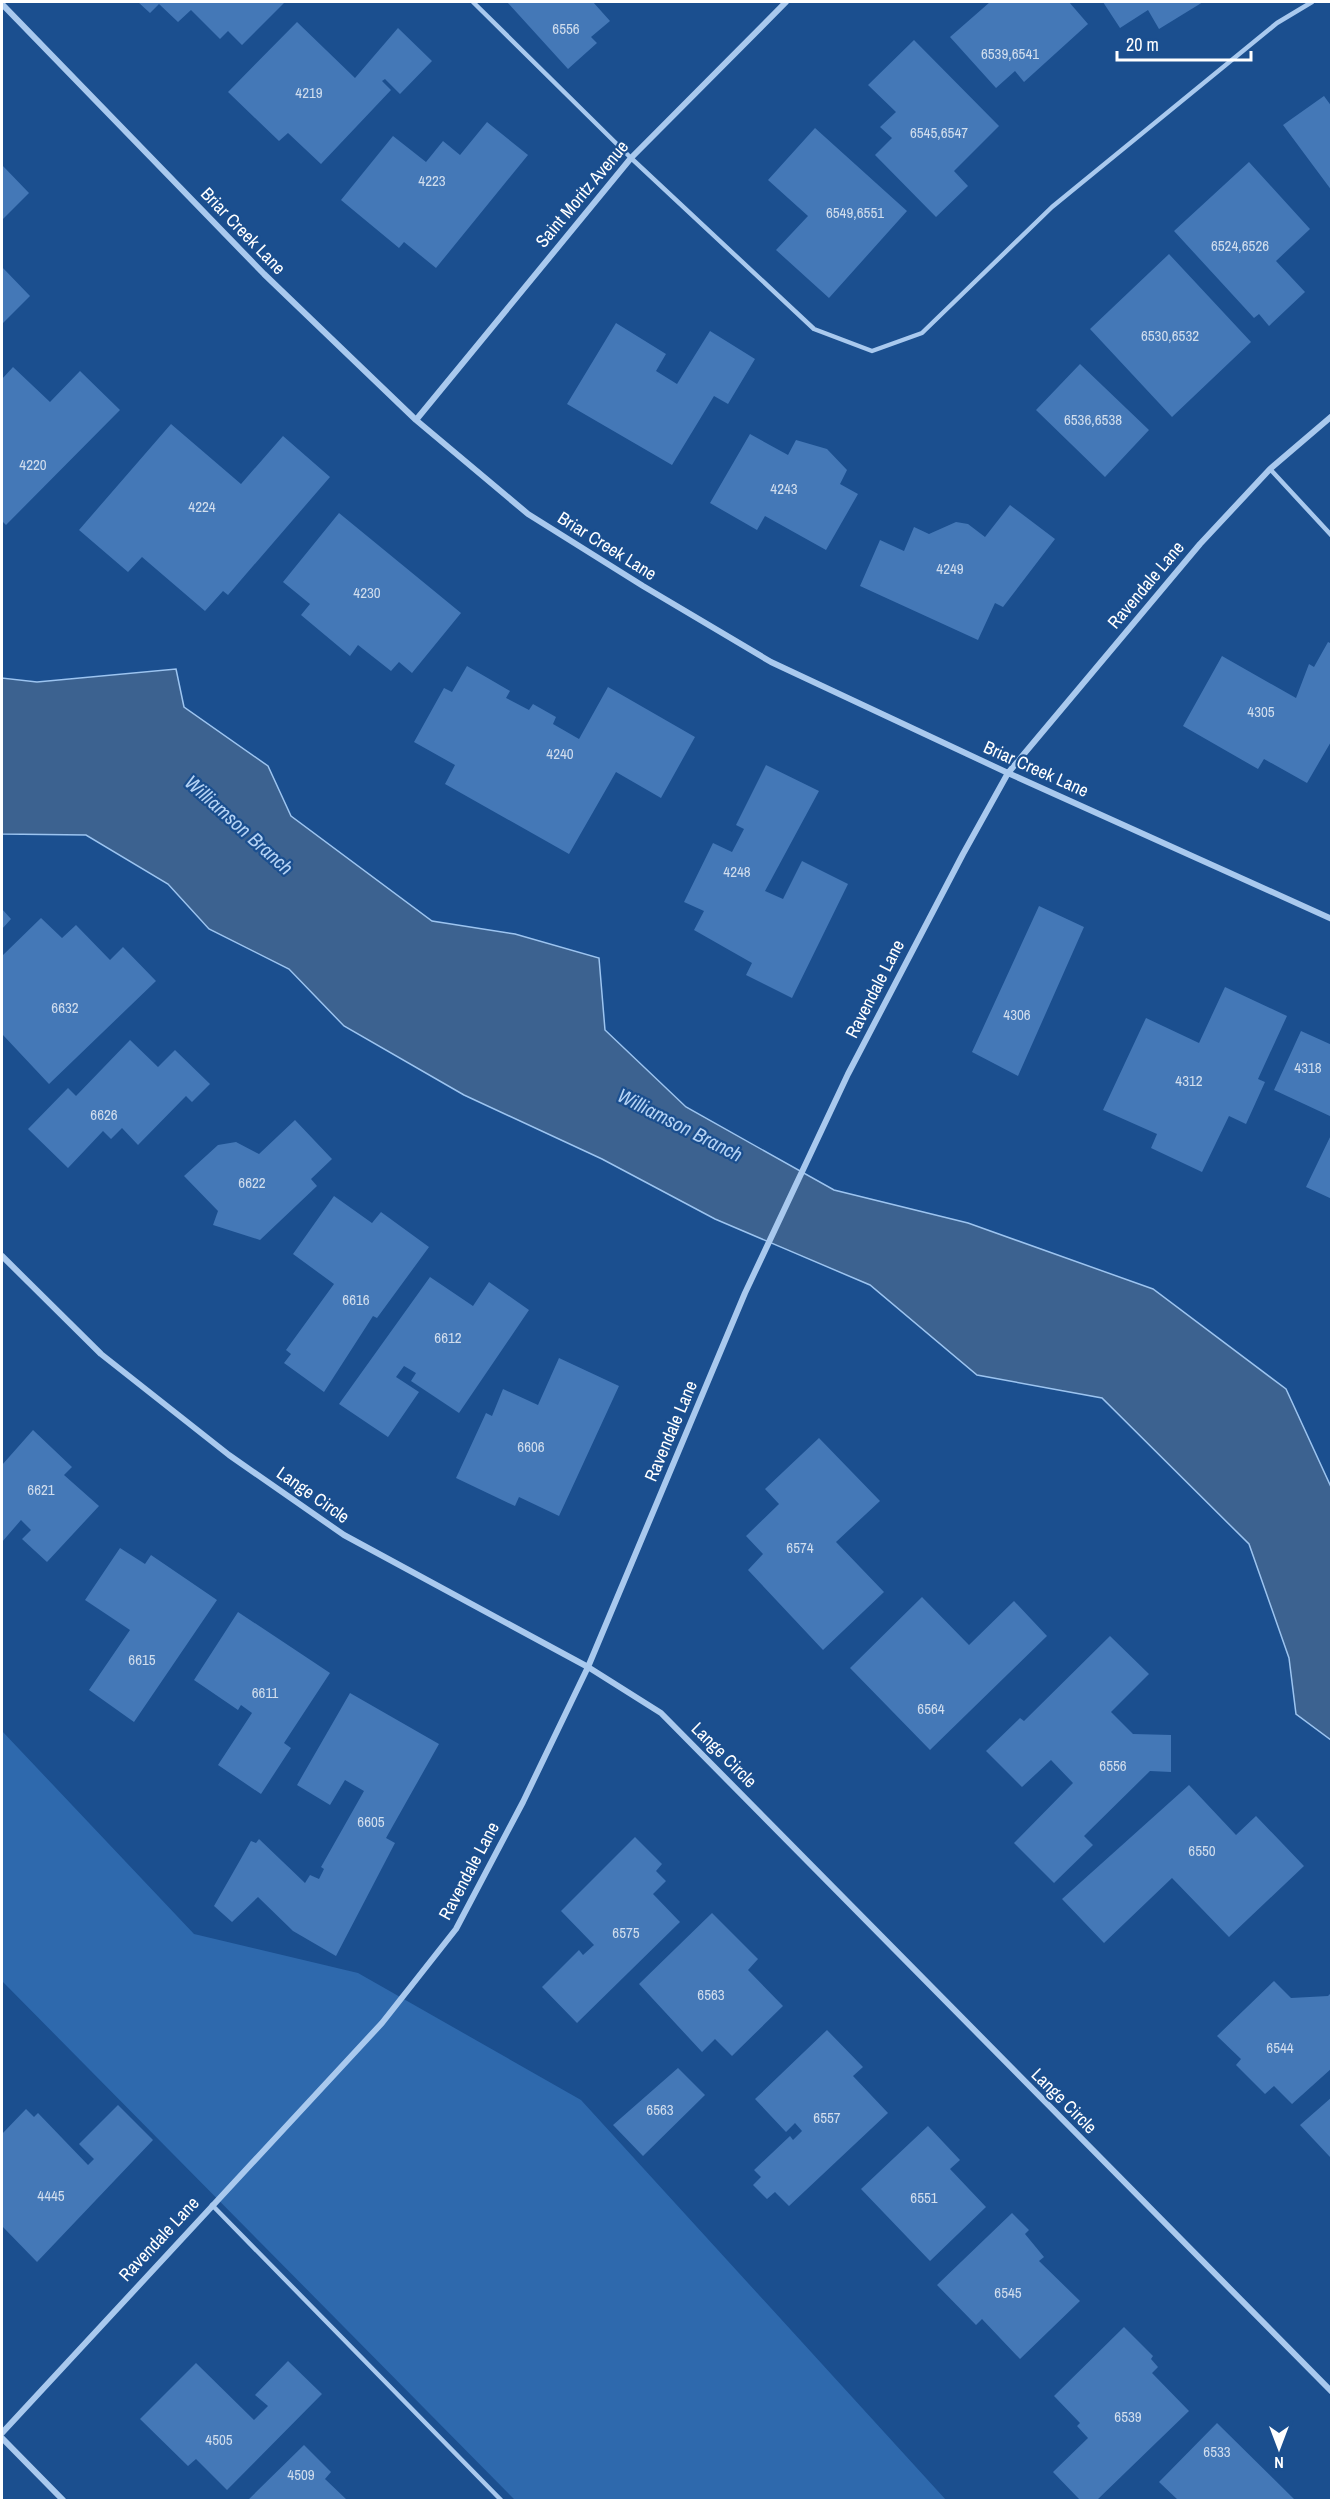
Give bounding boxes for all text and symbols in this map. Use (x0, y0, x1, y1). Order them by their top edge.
house number: 6556 (552, 18, 580, 39)
scale bar (1117, 24, 1250, 62)
text: 20 m (1126, 32, 1159, 57)
house number: 6539,6541 (981, 43, 1039, 64)
house number: 4219 (295, 82, 323, 103)
house number: 6545,6547 (910, 122, 968, 143)
street label: Saint Moritz Avenue (529, 135, 634, 253)
house number: 4223 (418, 170, 446, 191)
street label: Briar Creek Lane (195, 182, 291, 280)
house number: 6549,6551 (826, 202, 884, 223)
house number: 6524,6526 (1211, 235, 1269, 256)
house number: 6530,6532 (1141, 325, 1199, 346)
house number: 6536,6538 (1064, 409, 1122, 430)
house number: 4220 (19, 454, 47, 475)
house number: 4243 (770, 478, 798, 499)
house number: 4224 (188, 496, 216, 517)
street label: Briar Creek Lane (553, 505, 662, 586)
street label: Ravendale Lane (1101, 535, 1190, 634)
house number: 4249 (936, 558, 964, 579)
house number: 4230 (353, 582, 381, 603)
house number: 4305 (1247, 701, 1275, 722)
street label: Briar Creek Lane (980, 734, 1093, 803)
house number: 4240 (546, 743, 574, 764)
water label: Williamson Branch (179, 769, 299, 881)
house number: 4248 (723, 861, 751, 882)
street label: Ravendale Lane (839, 935, 910, 1042)
house number: 6632 (51, 997, 79, 1018)
house number: 4306 (1003, 1004, 1031, 1025)
house number: 4318 (1294, 1057, 1322, 1078)
house number: 4312 (1175, 1070, 1203, 1091)
water label: Williamson Branch (613, 1081, 748, 1168)
house number: 6626 (90, 1104, 118, 1125)
house number: 6622 (238, 1172, 266, 1193)
house number: 6616 (342, 1289, 370, 1310)
house number: 6612 (434, 1327, 462, 1348)
street label: Ravendale Lane (638, 1376, 703, 1485)
house number: 6606 (517, 1436, 545, 1457)
street label: Lange Circle (272, 1460, 355, 1529)
house number: 6621 (27, 1479, 55, 1500)
house number: 6574 (786, 1537, 814, 1558)
house number: 6615 (128, 1649, 156, 1670)
house number: 6611 (252, 1682, 278, 1703)
house number: 6564 (917, 1698, 945, 1719)
street label: Lange Circle (686, 1716, 763, 1793)
house number: 6556 (1099, 1755, 1127, 1776)
house number: 6605 (357, 1811, 385, 1832)
street label: Ravendale Lane (432, 1817, 505, 1924)
house number: 6550 (1188, 1840, 1216, 1861)
house number: 6575 (612, 1922, 640, 1943)
house number: 6563 (697, 1984, 725, 2005)
house number: 6544 (1266, 2037, 1294, 2058)
street label: Lange Circle (1026, 2062, 1103, 2139)
house number: 6563 (646, 2099, 674, 2120)
house number: 6557 (813, 2107, 841, 2128)
house number: 4445 (37, 2185, 65, 2206)
house number: 6551 (910, 2187, 938, 2208)
street label: Ravendale Lane (113, 2191, 204, 2286)
house number: 6545 (994, 2282, 1022, 2303)
house number: 6539 (1114, 2406, 1142, 2427)
north arrow (1249, 2418, 1309, 2478)
house number: 4505 (205, 2429, 233, 2450)
house number: 6533 (1203, 2441, 1231, 2462)
text: N (1274, 2452, 1284, 2474)
house number: 4509 (287, 2464, 315, 2485)

